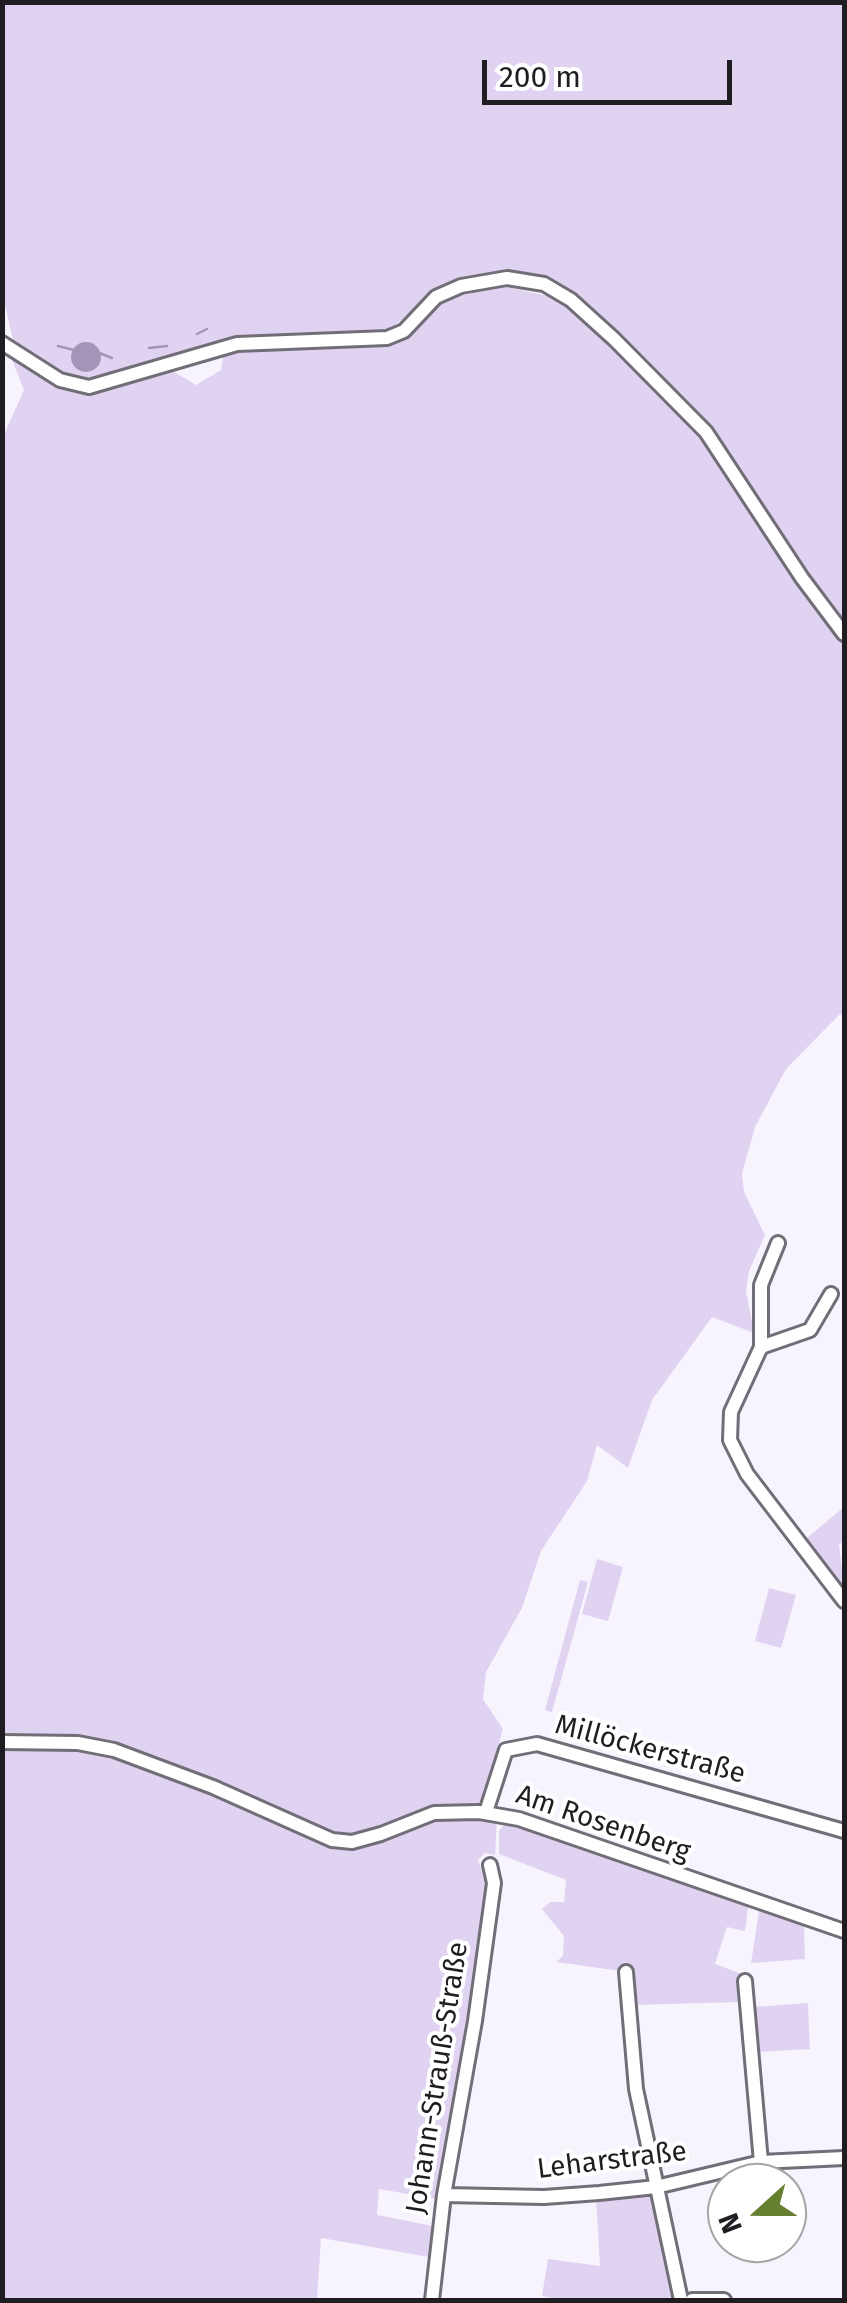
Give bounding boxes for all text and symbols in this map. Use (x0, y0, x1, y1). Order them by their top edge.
scale bar (487, 40, 737, 102)
text: 200 m (499, 59, 581, 95)
street label: Millöckerstraße (551, 1708, 749, 1792)
street label: Am Rosenberg (512, 1779, 694, 1869)
street label: Johann-Strauß-Straße (400, 1940, 476, 2216)
street label: Leharstraße (535, 2135, 689, 2187)
north arrow (707, 2163, 807, 2263)
text: N (712, 2209, 749, 2238)

